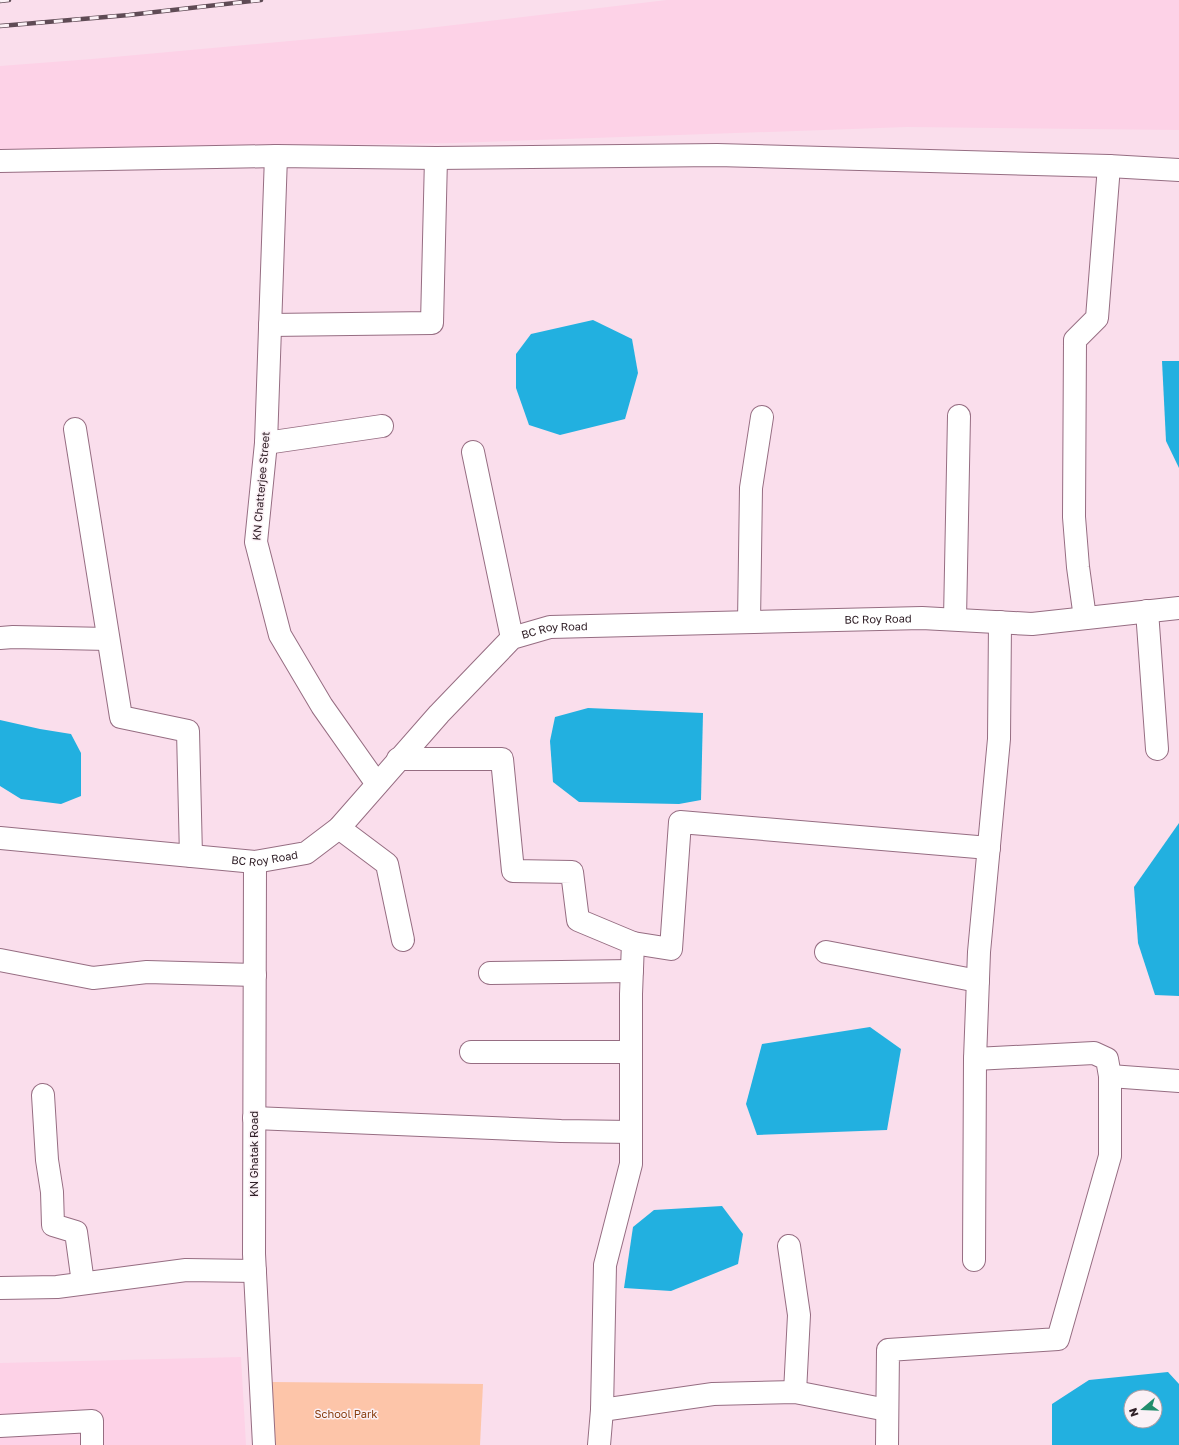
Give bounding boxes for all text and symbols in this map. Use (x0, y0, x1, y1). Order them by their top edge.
street label: KN Chatterjee Street (249, 431, 272, 541)
street label: BC Roy Road (844, 611, 912, 626)
street label: BC Roy Road (520, 619, 588, 641)
street label: BC Roy Road (231, 848, 299, 868)
street label: KN Ghatak Road (247, 1111, 260, 1197)
north arrow (1123, 1389, 1163, 1429)
text: N (1126, 1406, 1141, 1418)
park label: School Park (314, 1407, 378, 1420)

